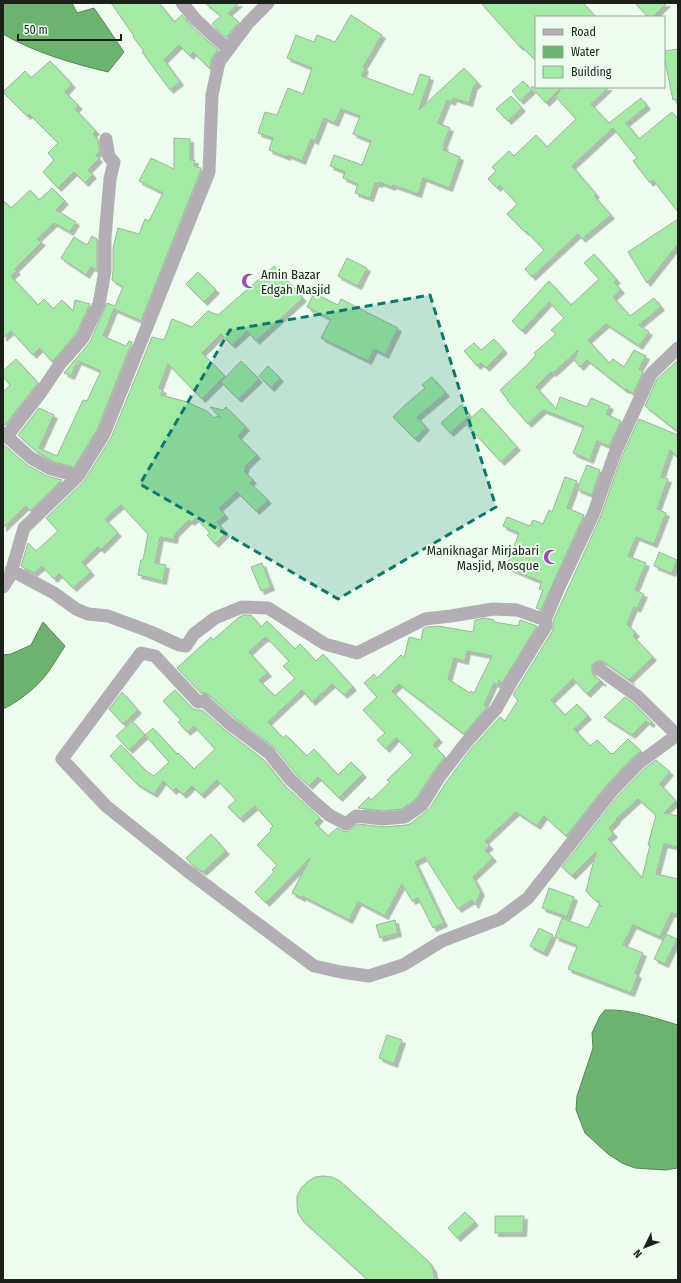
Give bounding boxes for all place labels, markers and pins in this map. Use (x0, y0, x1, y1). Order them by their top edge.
place label: Amin Bazar Edgah Masjid (261, 267, 331, 297)
mosque icon: Amin Bazar Edgah Masjid (240, 272, 258, 290)
place label: Maniknagar Mirjabari Masjid, Mosque (427, 543, 539, 573)
mosque icon: Maniknagar Mirjabari Masjid, Mosque (542, 548, 560, 566)

